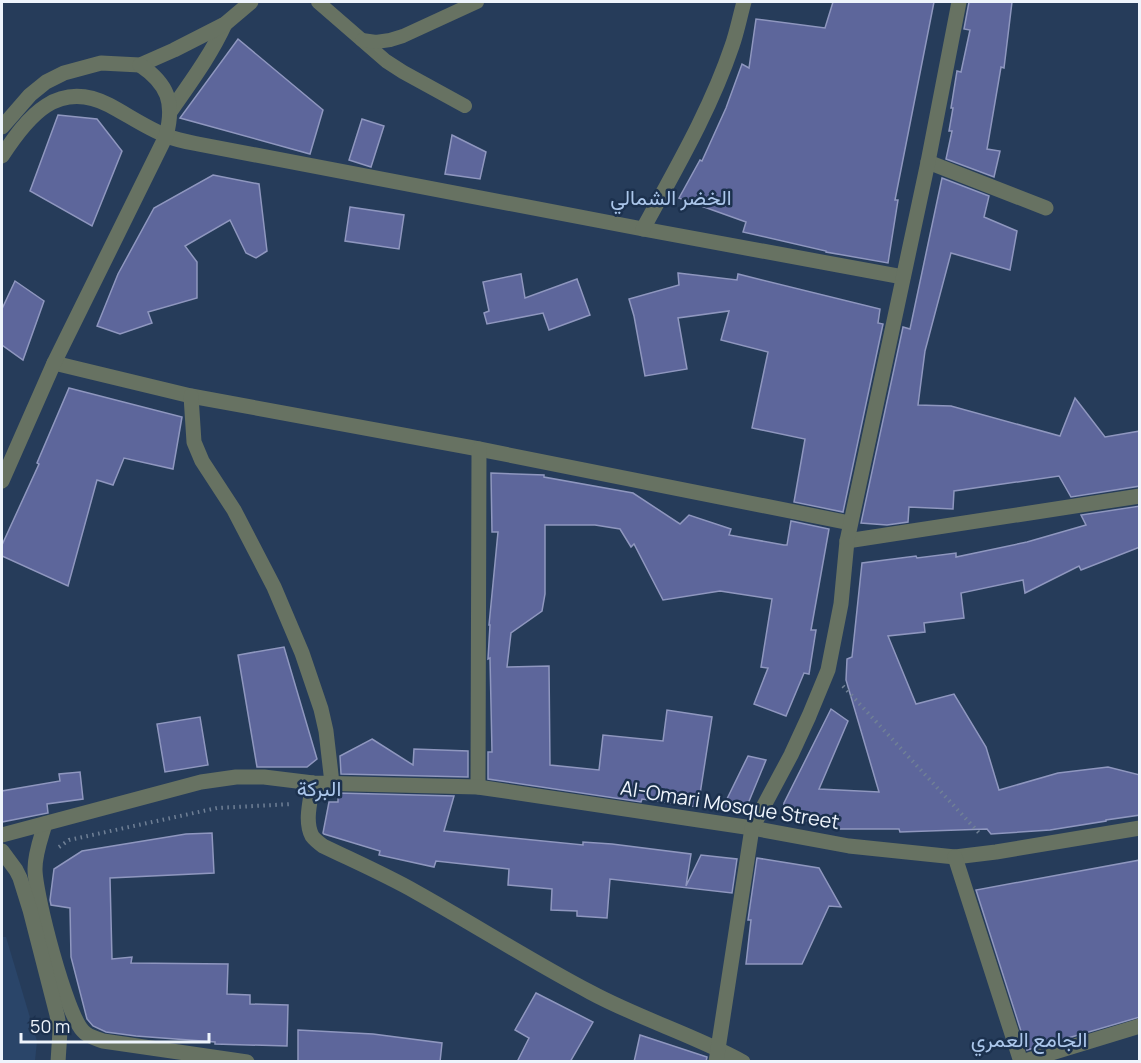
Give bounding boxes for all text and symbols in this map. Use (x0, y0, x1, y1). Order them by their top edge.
district label: الخضر الشمالي (610, 183, 732, 215)
district label: البركة (297, 774, 341, 802)
street label: AI-Omari Mosque Street (619, 774, 842, 835)
scale bar (21, 1006, 208, 1044)
text: 50 m (30, 1014, 70, 1038)
district label: الجامع العمري (971, 1025, 1087, 1057)

